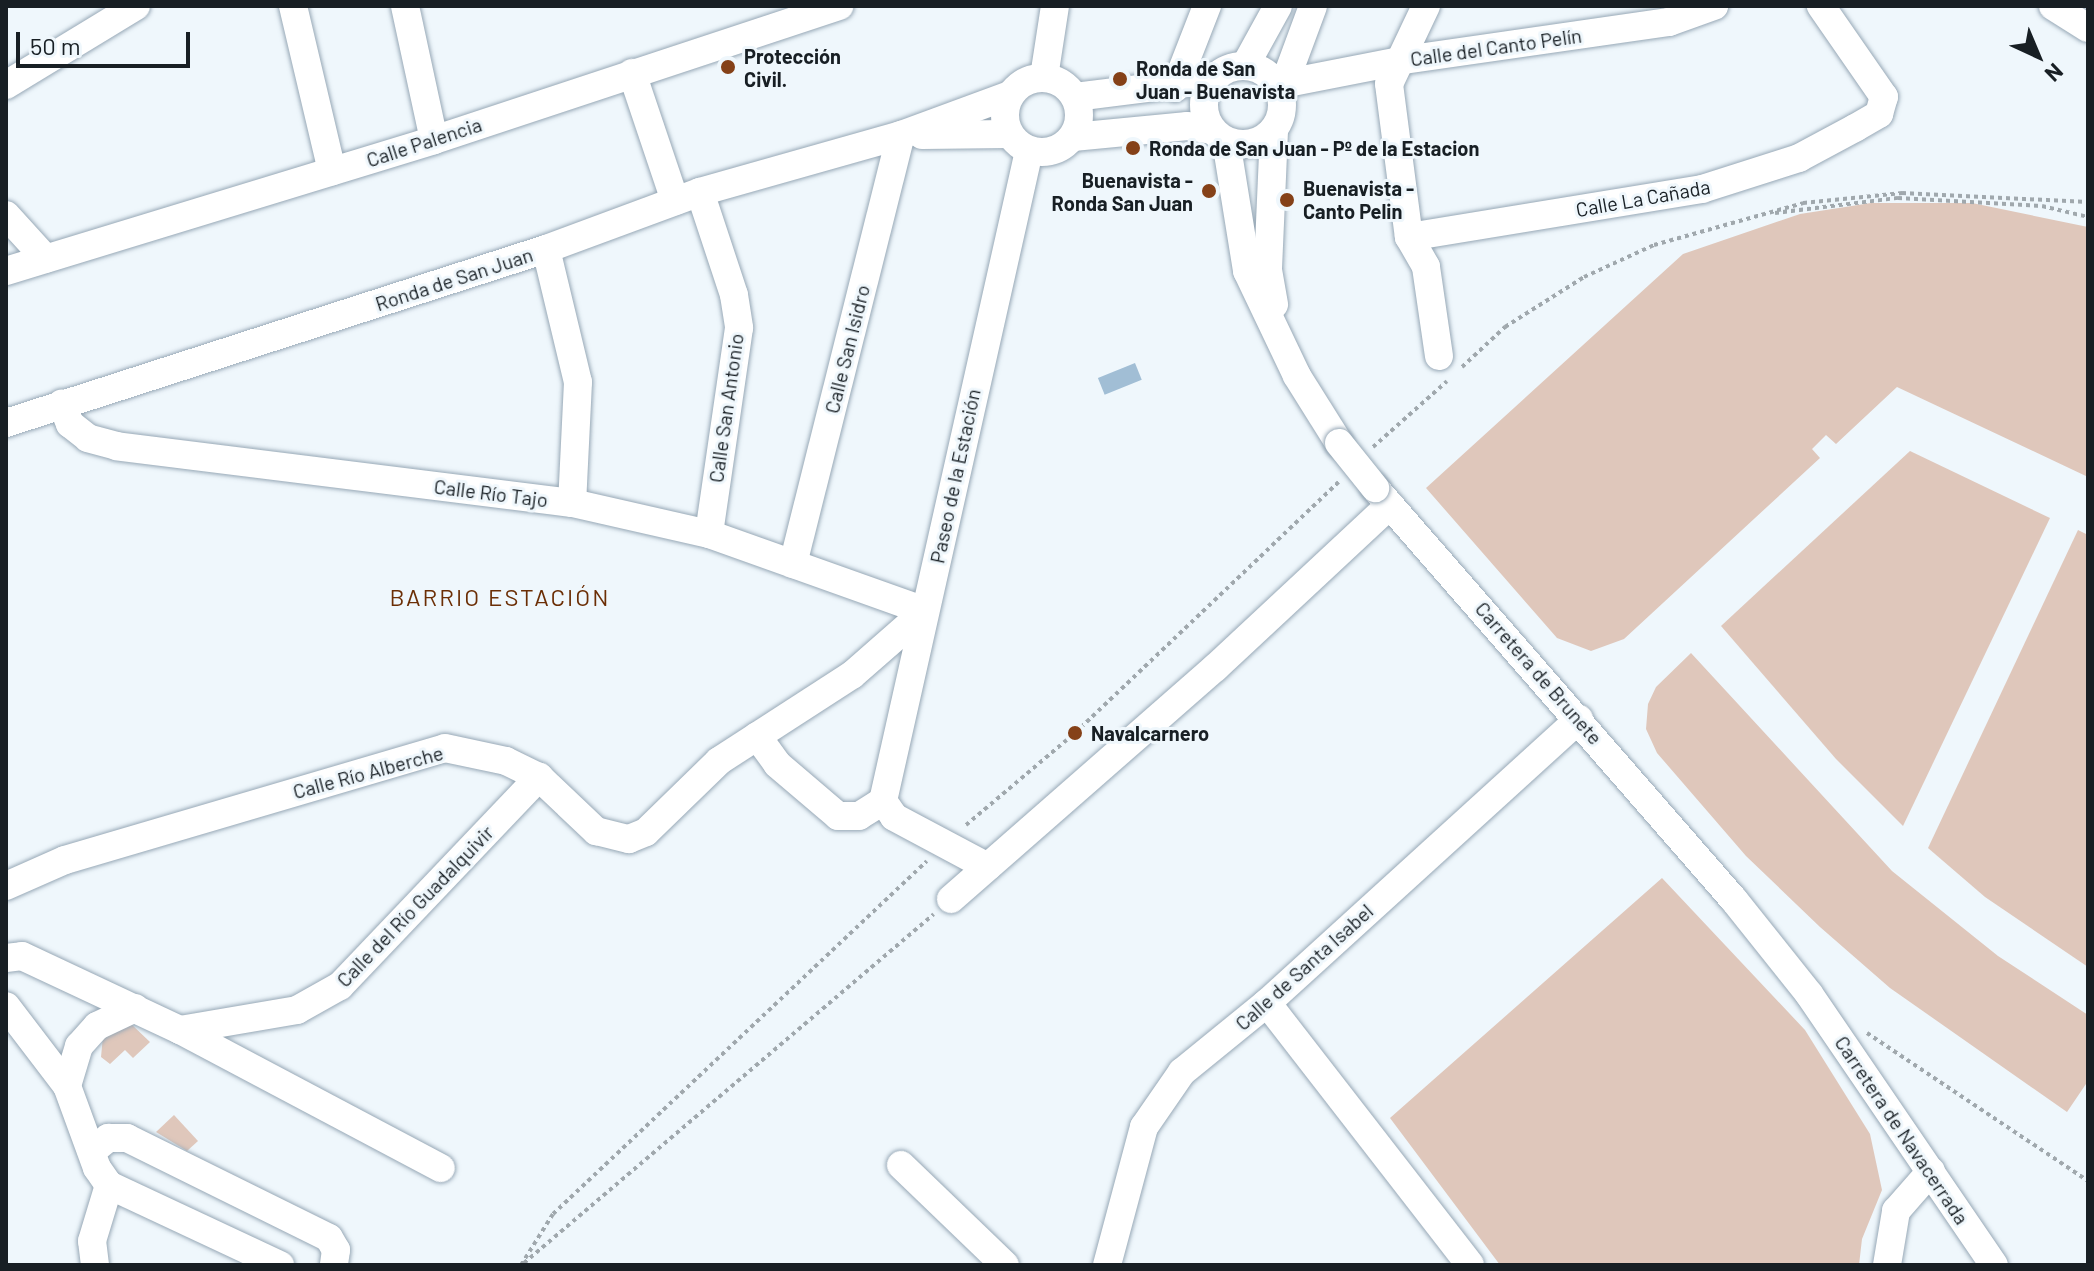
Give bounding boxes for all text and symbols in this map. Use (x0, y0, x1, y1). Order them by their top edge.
scale bar (20, 16, 194, 66)
north arrow (1998, 16, 2078, 96)
street label: Calle del Canto Pelín (1409, 23, 1583, 71)
text: 50 m (30, 31, 81, 60)
place label: Protección Civil. (744, 44, 841, 91)
place label: Ronda de San Juan - Buenavista (1136, 56, 1295, 103)
marker: Protección Civil. (719, 58, 737, 76)
text: N (2040, 59, 2069, 88)
marker: Ronda de San Juan - Buenavista (1111, 70, 1129, 88)
street label: Calle Palencia (363, 112, 485, 172)
place label: Ronda de San Juan - Pº de la Estacion (1149, 136, 1479, 160)
marker: Ronda de San Juan - Pº de la Estacion (1124, 139, 1142, 157)
place label: Buenavista - Ronda San Juan (1052, 168, 1193, 215)
street label: Calle La Cañada (1574, 174, 1712, 222)
place label: Buenavista - Canto Pelin (1303, 176, 1414, 223)
marker: Buenavista - Ronda San Juan (1200, 182, 1218, 200)
marker: Buenavista - Canto Pelin (1278, 191, 1296, 209)
street label: Ronda de San Juan (372, 242, 536, 316)
street label: Calle San Isidro (819, 282, 875, 416)
street label: Calle San Antonio (704, 332, 748, 484)
street label: Paseo de la Estación (925, 387, 985, 565)
street label: Calle Río Tajo (433, 474, 549, 512)
district label: BARRIO ESTACIÓN (390, 583, 610, 611)
street label: Carretera de Brunete (1470, 597, 1608, 749)
place label: Navalcarnero (1091, 721, 1209, 745)
marker: Navalcarnero (1066, 724, 1084, 742)
street label: Calle Río Alberche (290, 740, 446, 804)
street label: Calle del Río Guadalquivir (332, 820, 498, 992)
street label: Calle de Santa Isabel (1230, 899, 1378, 1035)
street label: Carretera de Navacerrada (1830, 1031, 1974, 1229)

